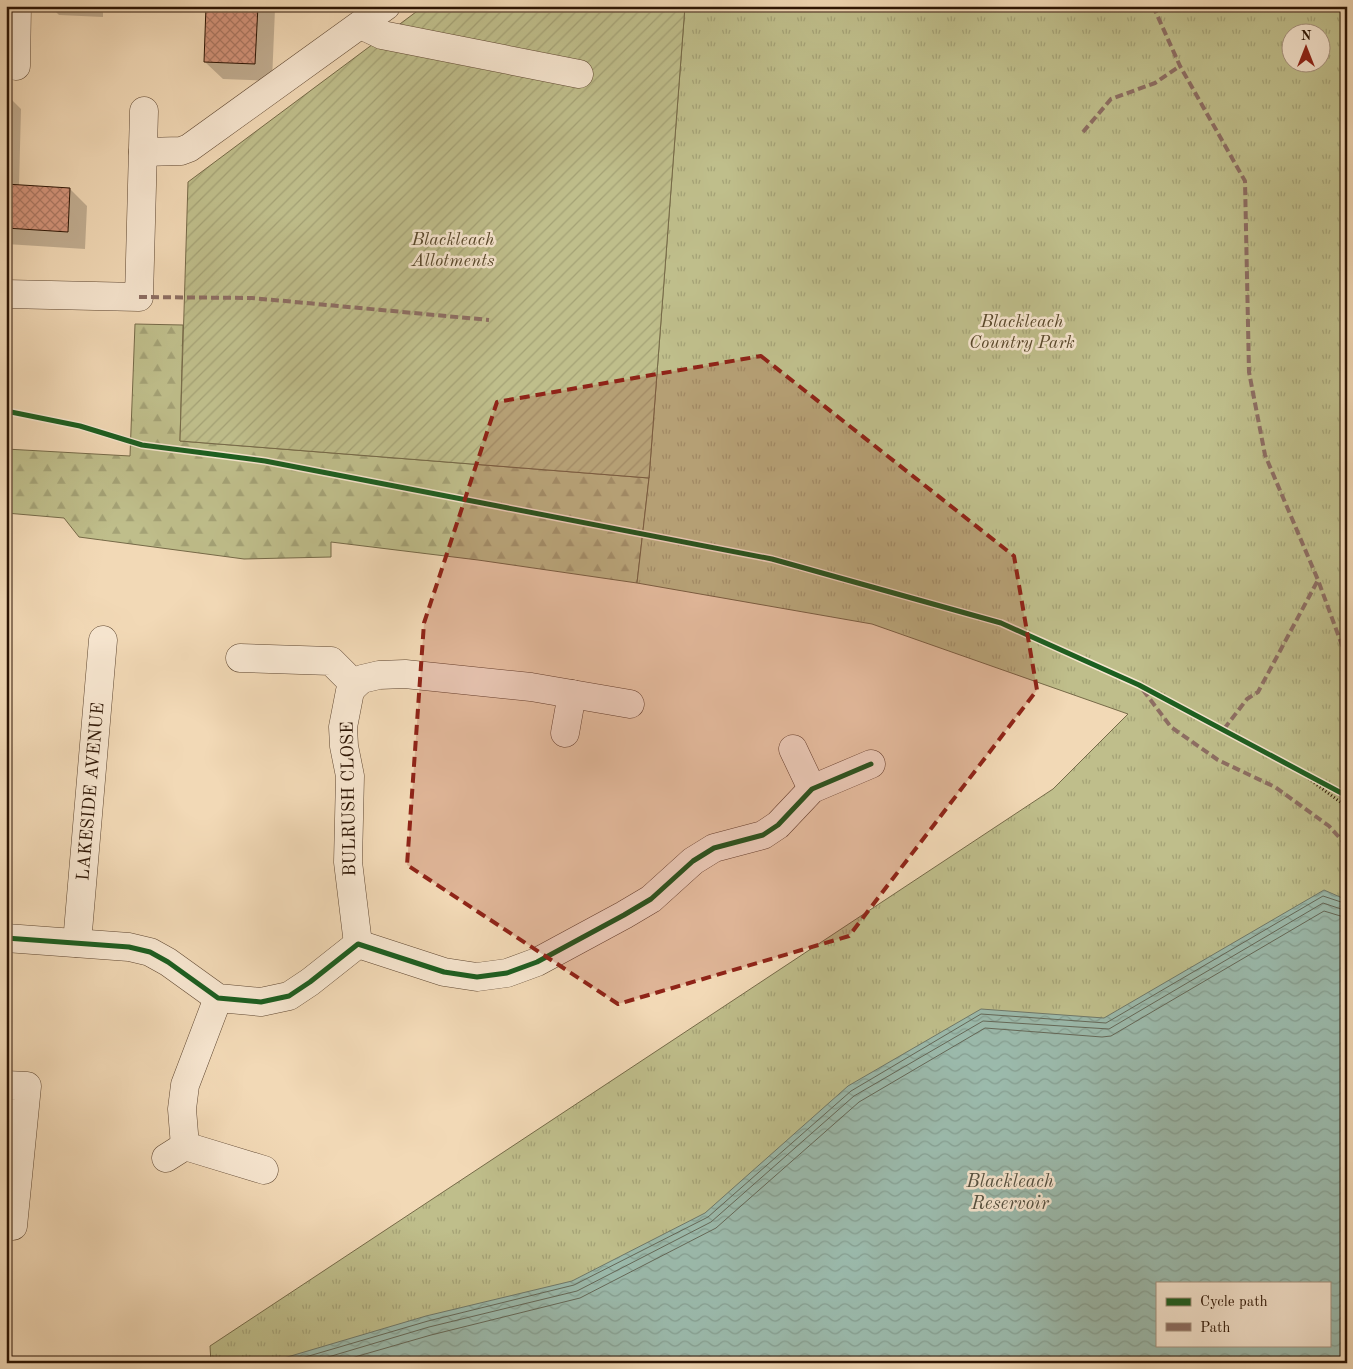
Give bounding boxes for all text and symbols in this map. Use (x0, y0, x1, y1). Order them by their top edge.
north arrow (1280, 22, 1330, 72)
text: N (1301, 29, 1312, 43)
park label: Blackleach Allotments (410, 231, 495, 270)
park label: Blackleach Country Park (969, 313, 1075, 352)
street label: LAKESIDE AVENUE (74, 702, 108, 882)
street label: BULRUSH CLOSE (339, 721, 359, 877)
water label: Blackleach Reservoir (965, 1173, 1054, 1214)
legend (1156, 1282, 1330, 1346)
text: Cycle path (1200, 1295, 1268, 1310)
text: Path (1200, 1321, 1230, 1336)

